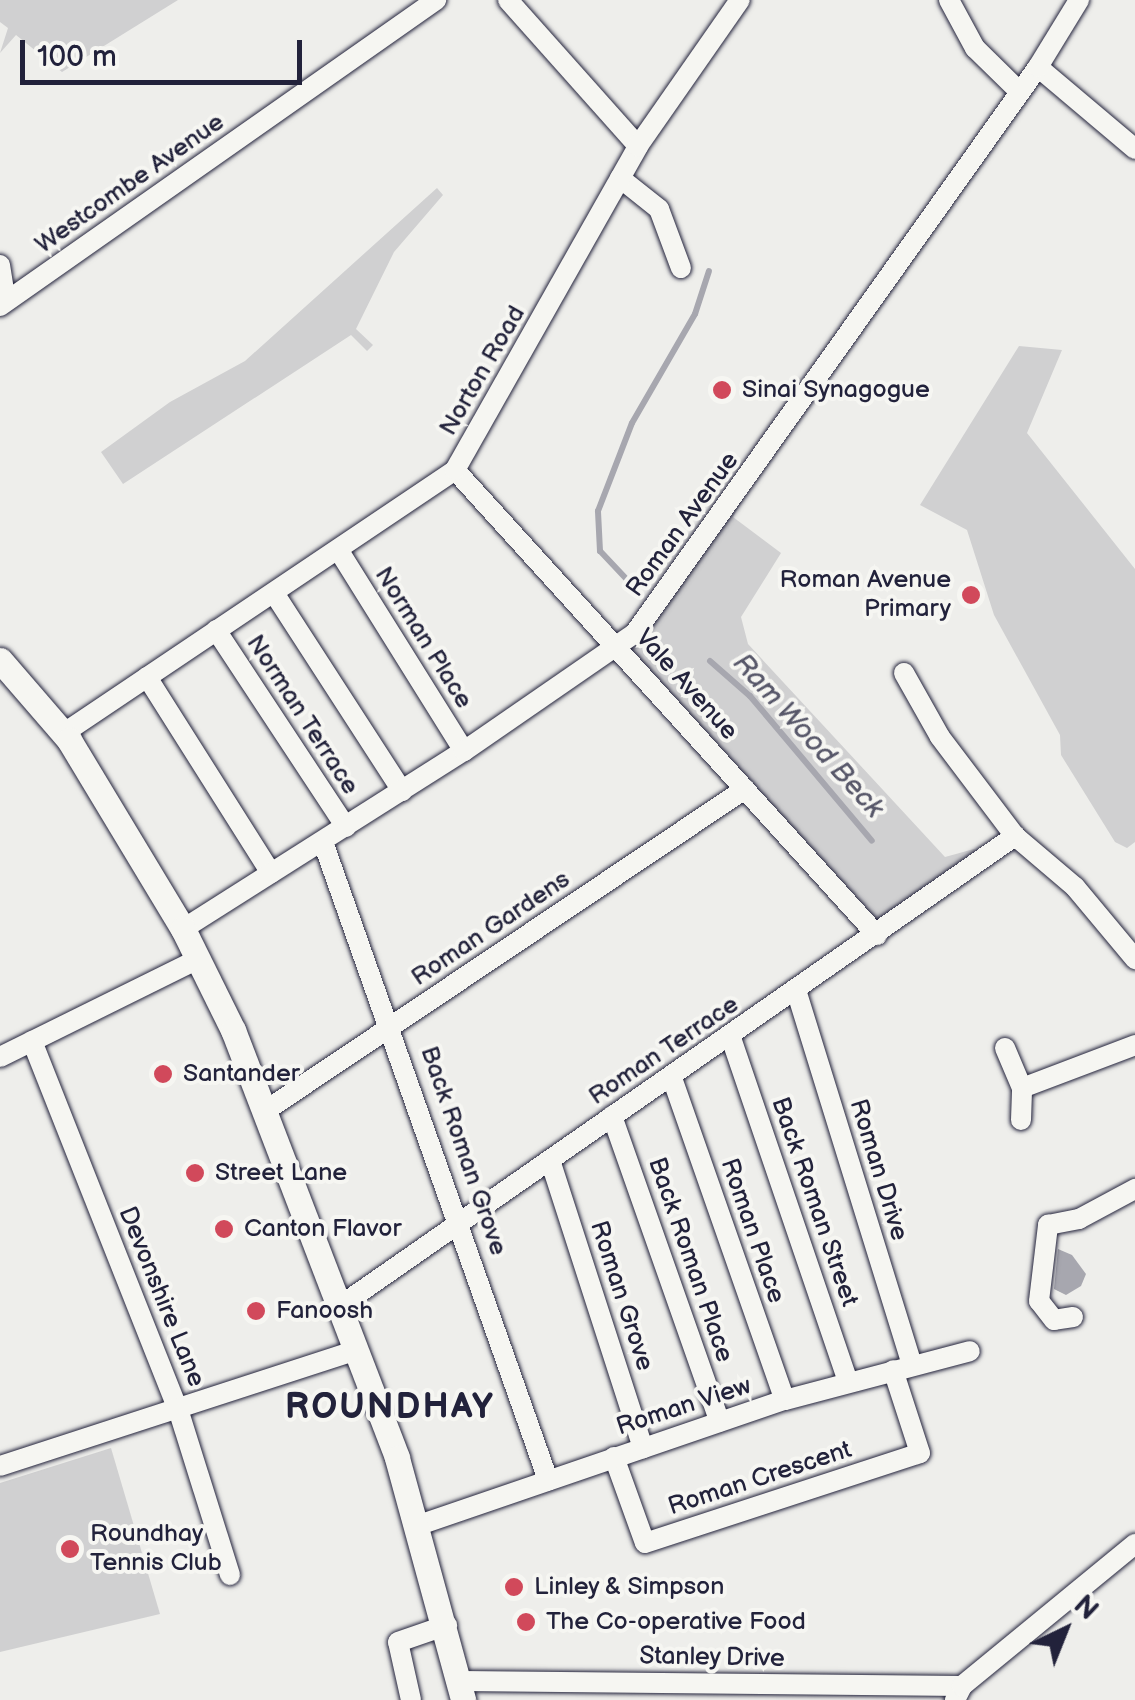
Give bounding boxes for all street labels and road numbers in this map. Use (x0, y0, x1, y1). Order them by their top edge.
street label: Westcombe Avenue (30, 108, 230, 260)
street label: Norton Road (434, 301, 532, 441)
street label: Roman Avenue (620, 447, 746, 603)
street label: Norman Place (368, 562, 478, 714)
street label: Vale Avenue (629, 623, 743, 747)
street label: Norman Terrace (239, 629, 365, 801)
street label: Roman Gardens (406, 865, 576, 993)
street label: Roman Terrace (583, 990, 745, 1112)
street label: Back Roman Grove (413, 1043, 513, 1259)
street label: Back Roman Street (764, 1093, 864, 1311)
street label: Roman Drive (842, 1096, 914, 1244)
street label: Back Roman Place (641, 1154, 739, 1366)
street label: Roman Place (713, 1155, 791, 1307)
street label: Devonshire Lane (111, 1203, 211, 1391)
street label: Roman Grove (583, 1217, 659, 1375)
street label: Roman View (613, 1371, 755, 1443)
street label: Roman Crescent (665, 1435, 855, 1523)
street label: Stanley Drive (638, 1642, 786, 1674)

